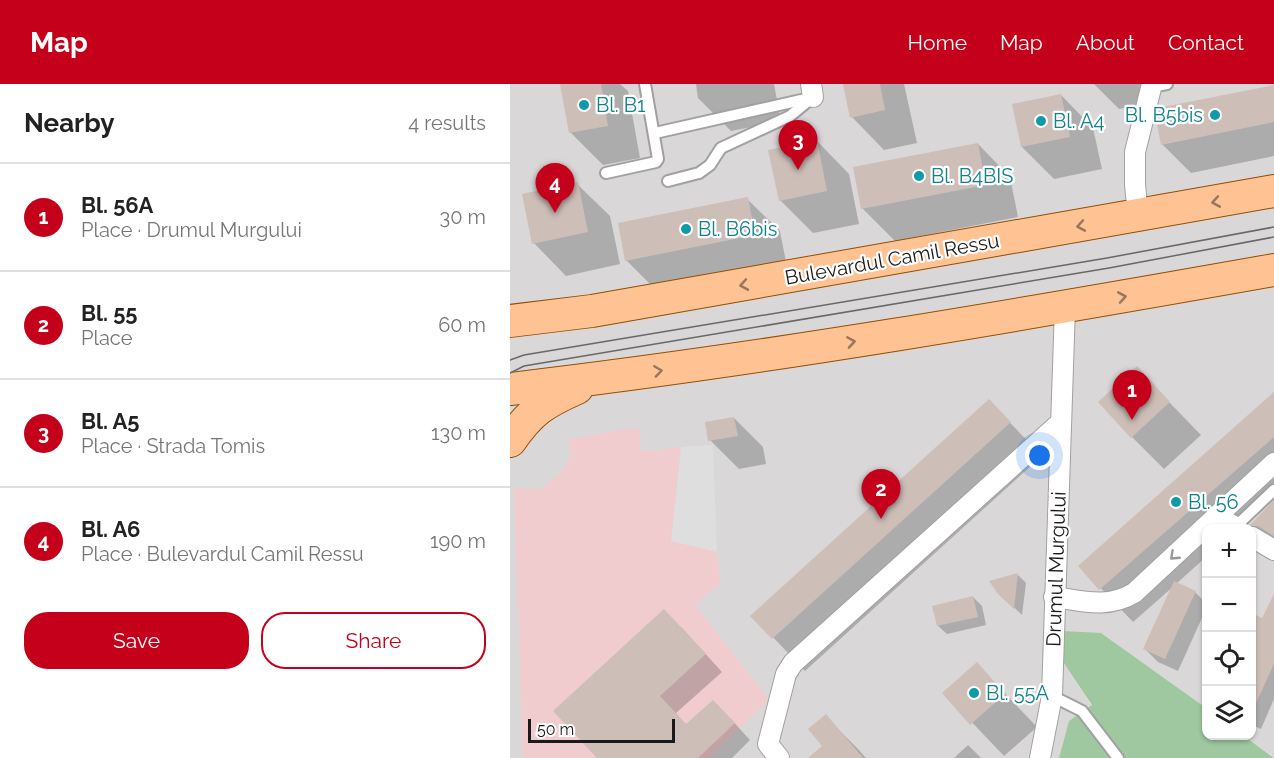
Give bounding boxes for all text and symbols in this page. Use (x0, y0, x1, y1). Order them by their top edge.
text: Map (30, 26, 88, 59)
text: Home (908, 30, 967, 55)
text: Map (1000, 30, 1043, 55)
text: About (1076, 30, 1135, 55)
text: Contact (1168, 30, 1244, 55)
place label: Bl. B1 (596, 93, 646, 117)
marker: Bl. B1 (577, 98, 591, 112)
place label: Bl. B5bis (1125, 103, 1203, 127)
text: Nearby (24, 108, 114, 138)
marker: Bl. B5bis (1208, 108, 1222, 122)
place label: Bl. A4 (1053, 109, 1105, 133)
text: 4 results (408, 111, 486, 135)
marker: Bl. A4 (1034, 114, 1048, 128)
pin: 3 (778, 120, 818, 170)
pin: 4 (536, 164, 574, 213)
place label: Bl. B4BIS (931, 164, 1013, 188)
marker: Bl. B4BIS (912, 169, 926, 183)
text: Bl. 56A (81, 192, 153, 218)
one-way arrow (1212, 195, 1221, 207)
text: 1 (39, 205, 48, 229)
text: 30 m (440, 205, 486, 229)
place label: Bl. B6bis (698, 217, 777, 241)
text: Place · Drumul Murgului (81, 218, 302, 242)
one-way arrow (1076, 219, 1086, 232)
marker: Bl. B6bis (679, 222, 693, 236)
street label: Bulevardul Camil Ressu (783, 228, 1001, 290)
one-way arrow (739, 278, 749, 290)
one-way arrow (1117, 291, 1127, 304)
text: Bl. 55 (81, 300, 138, 326)
text: 2 (38, 313, 49, 337)
text: 60 m (438, 313, 486, 337)
text: Place (81, 326, 132, 350)
one-way arrow (846, 336, 855, 348)
one-way arrow (653, 366, 662, 378)
pin: 1 (1112, 370, 1152, 420)
text: Bl. A5 (81, 408, 139, 434)
text: 3 (38, 421, 49, 445)
text: 130 m (431, 421, 486, 445)
text: Place · Strada Tomis (81, 434, 265, 458)
your location (1025, 441, 1054, 470)
pin: 2 (862, 470, 901, 519)
place label: Bl. 56 (1188, 490, 1239, 514)
street label: Drumul Murgului (1041, 491, 1071, 647)
marker: Bl. 56 (1169, 495, 1183, 509)
text: Bl. A6 (81, 516, 140, 542)
map controls (1202, 524, 1256, 740)
button: + (1202, 524, 1256, 578)
text: 4 (38, 529, 49, 553)
text: 190 m (430, 529, 486, 553)
text: Place · Bulevardul Camil Ressu (81, 542, 364, 566)
one-way arrow (1170, 549, 1181, 560)
button: − (1202, 578, 1256, 632)
button: Save (24, 612, 249, 669)
button: Share (261, 612, 486, 669)
button: locate (1202, 632, 1256, 686)
place label: Bl. 55A (986, 681, 1049, 705)
marker: Bl. 55A (967, 686, 981, 700)
button: layers (1202, 686, 1256, 740)
scale bar (528, 716, 675, 744)
text: 50 m (537, 720, 574, 739)

